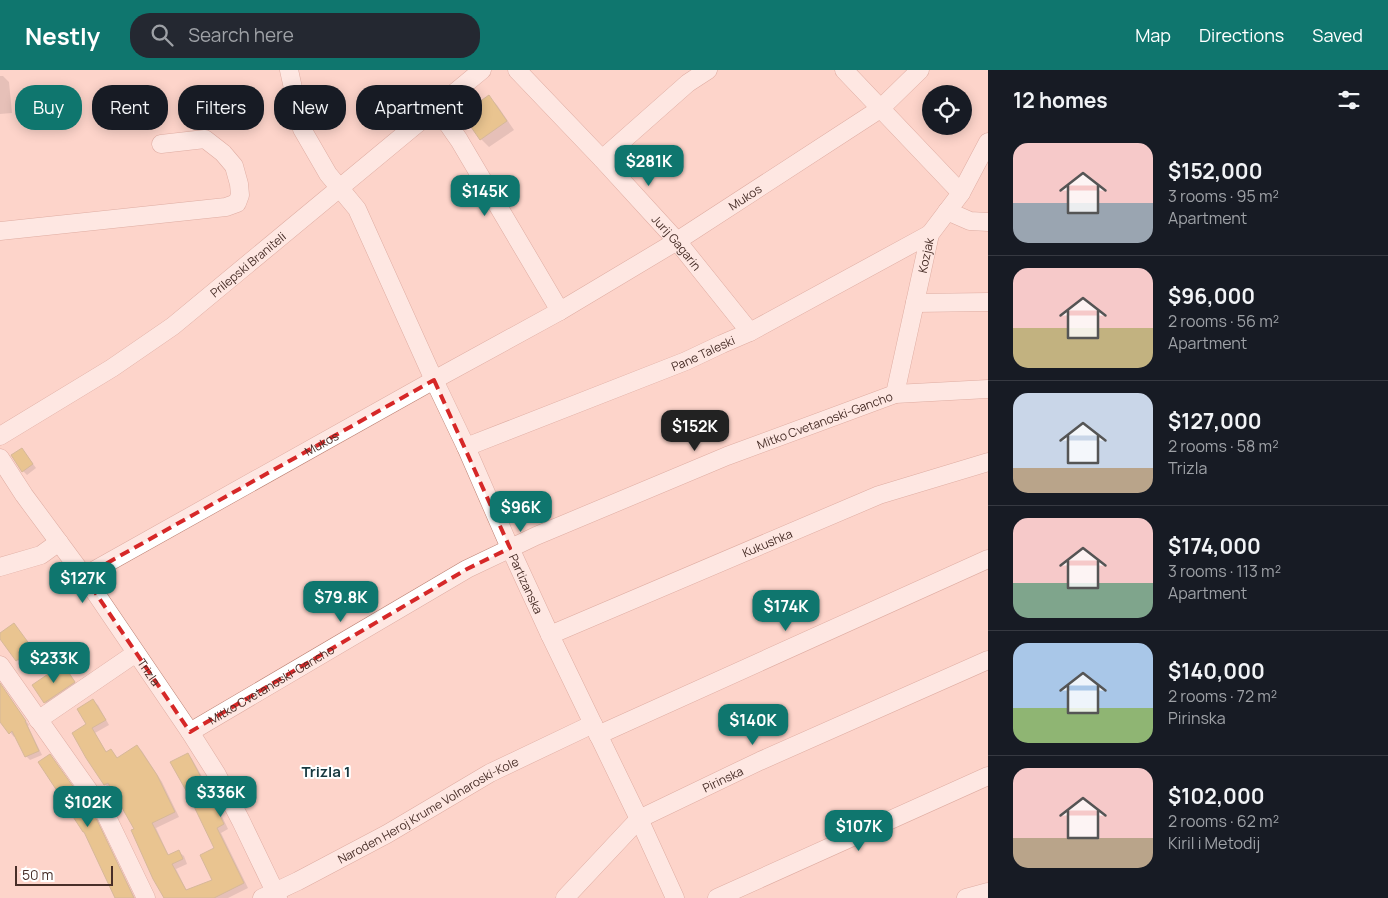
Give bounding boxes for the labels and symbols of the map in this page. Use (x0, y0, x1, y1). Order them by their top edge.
pin: $281K (614, 144, 684, 187)
pin: $145K (450, 174, 520, 217)
street label: Mukos (725, 180, 765, 214)
street label: Jurij Gagarin (648, 211, 706, 274)
street label: Prilepski Braniteli (206, 228, 289, 301)
street label: Kozjak (913, 235, 938, 274)
street label: Pane Taleski (669, 331, 737, 374)
street label: Mitko Cvetanoski-Gancho (754, 387, 895, 453)
pin: $152K (660, 410, 730, 452)
street label: Mukos (301, 427, 341, 459)
pin: $96K (491, 490, 551, 533)
street label: Kukushka (739, 524, 795, 561)
street label: Partizanska (505, 551, 548, 616)
pin: $127K (48, 562, 118, 604)
pin: $79.8K (300, 580, 382, 623)
pin: $174K (751, 590, 821, 632)
street label: Mitko Cvetanoski-Gancho (205, 641, 337, 728)
pin: $233K (19, 642, 89, 684)
street label: Trizla (134, 655, 165, 689)
pin: $140K (718, 704, 788, 746)
street label: Naroden Heroj Krume Volnaroski-Kole (334, 752, 521, 867)
district label: Trizla 1 (302, 761, 350, 782)
street label: Pirinska (699, 762, 746, 796)
pin: $336K (186, 776, 256, 818)
pin: $102K (53, 786, 123, 828)
pin: $107K (824, 810, 894, 852)
scale bar (15, 863, 112, 886)

